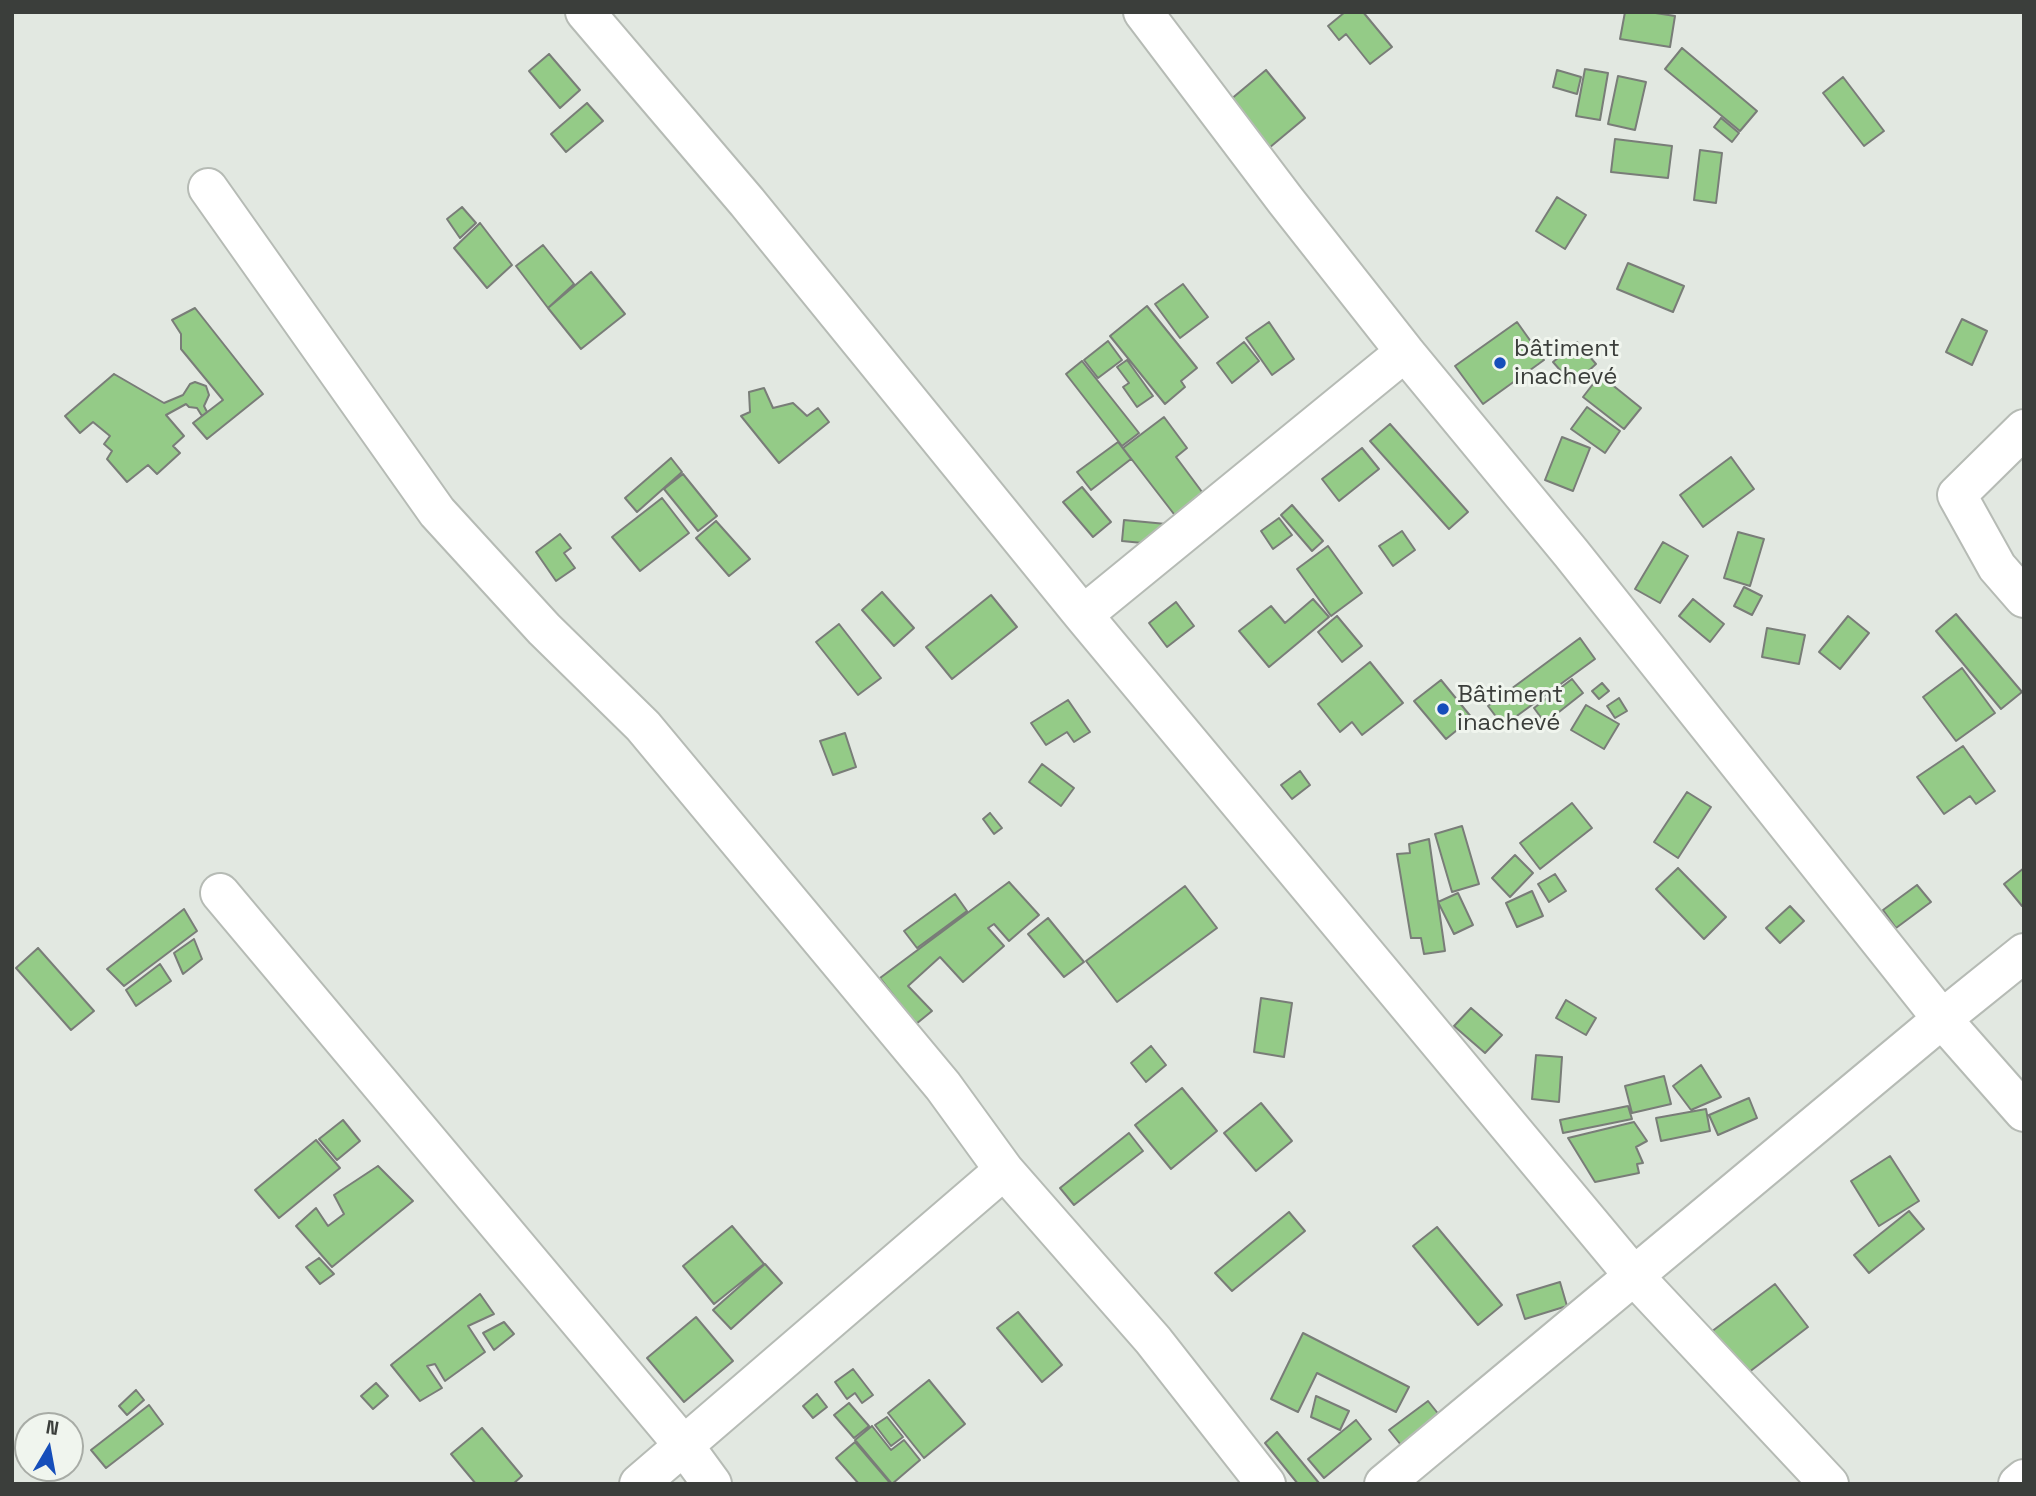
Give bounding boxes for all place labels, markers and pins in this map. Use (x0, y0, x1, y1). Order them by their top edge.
place label: bâtiment inachevé (1514, 335, 1620, 391)
marker: bâtiment inachevé (1492, 355, 1508, 371)
place label: Bâtiment inachevé (1457, 681, 1563, 737)
marker: Bâtiment inachevé (1435, 701, 1451, 717)

